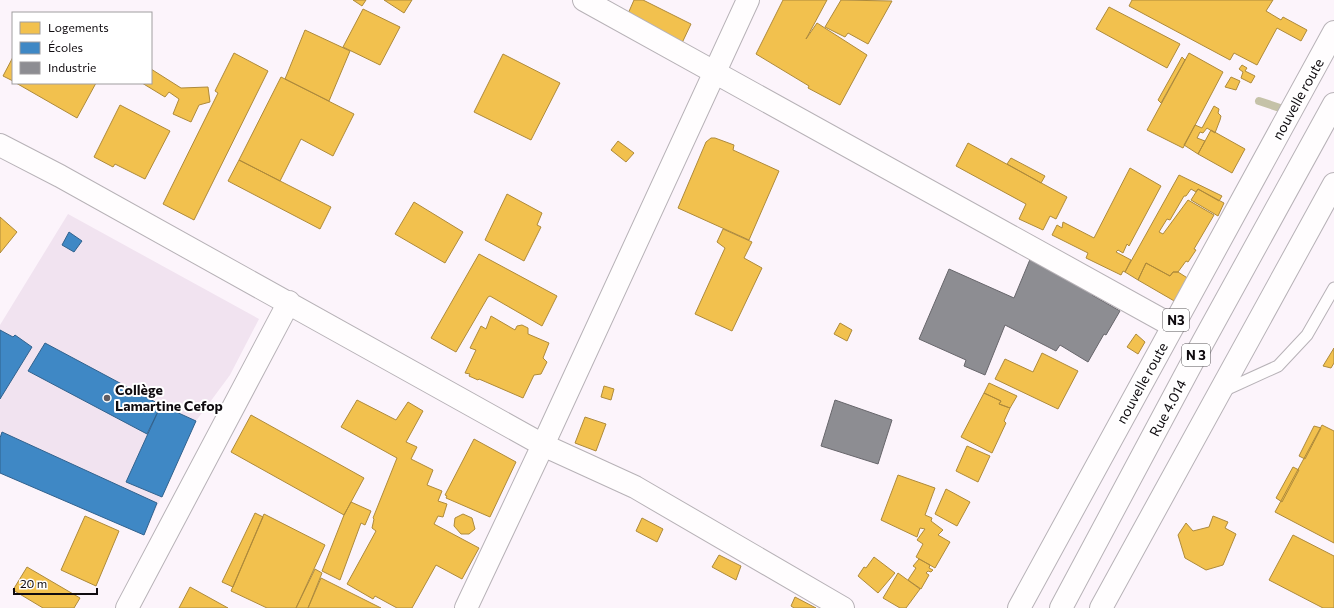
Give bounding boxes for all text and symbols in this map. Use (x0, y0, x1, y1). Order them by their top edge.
legend (12, 12, 152, 84)
text: Logements (48, 20, 109, 34)
text: Écoles (48, 40, 83, 54)
street label: nouvelle route (1268, 55, 1327, 142)
text: Industrie (48, 60, 96, 74)
road number: N3 (1163, 309, 1189, 331)
street label: nouvelle route (1112, 339, 1171, 426)
road number: N 3 (1182, 344, 1210, 366)
street label: Rue 4.014 (1145, 376, 1190, 439)
place label: Collège Lamartine Cefop (115, 381, 223, 414)
marker: Collège Lamartine Cefop (102, 393, 112, 403)
scale bar (14, 570, 97, 596)
text: 20 m (20, 576, 47, 590)

